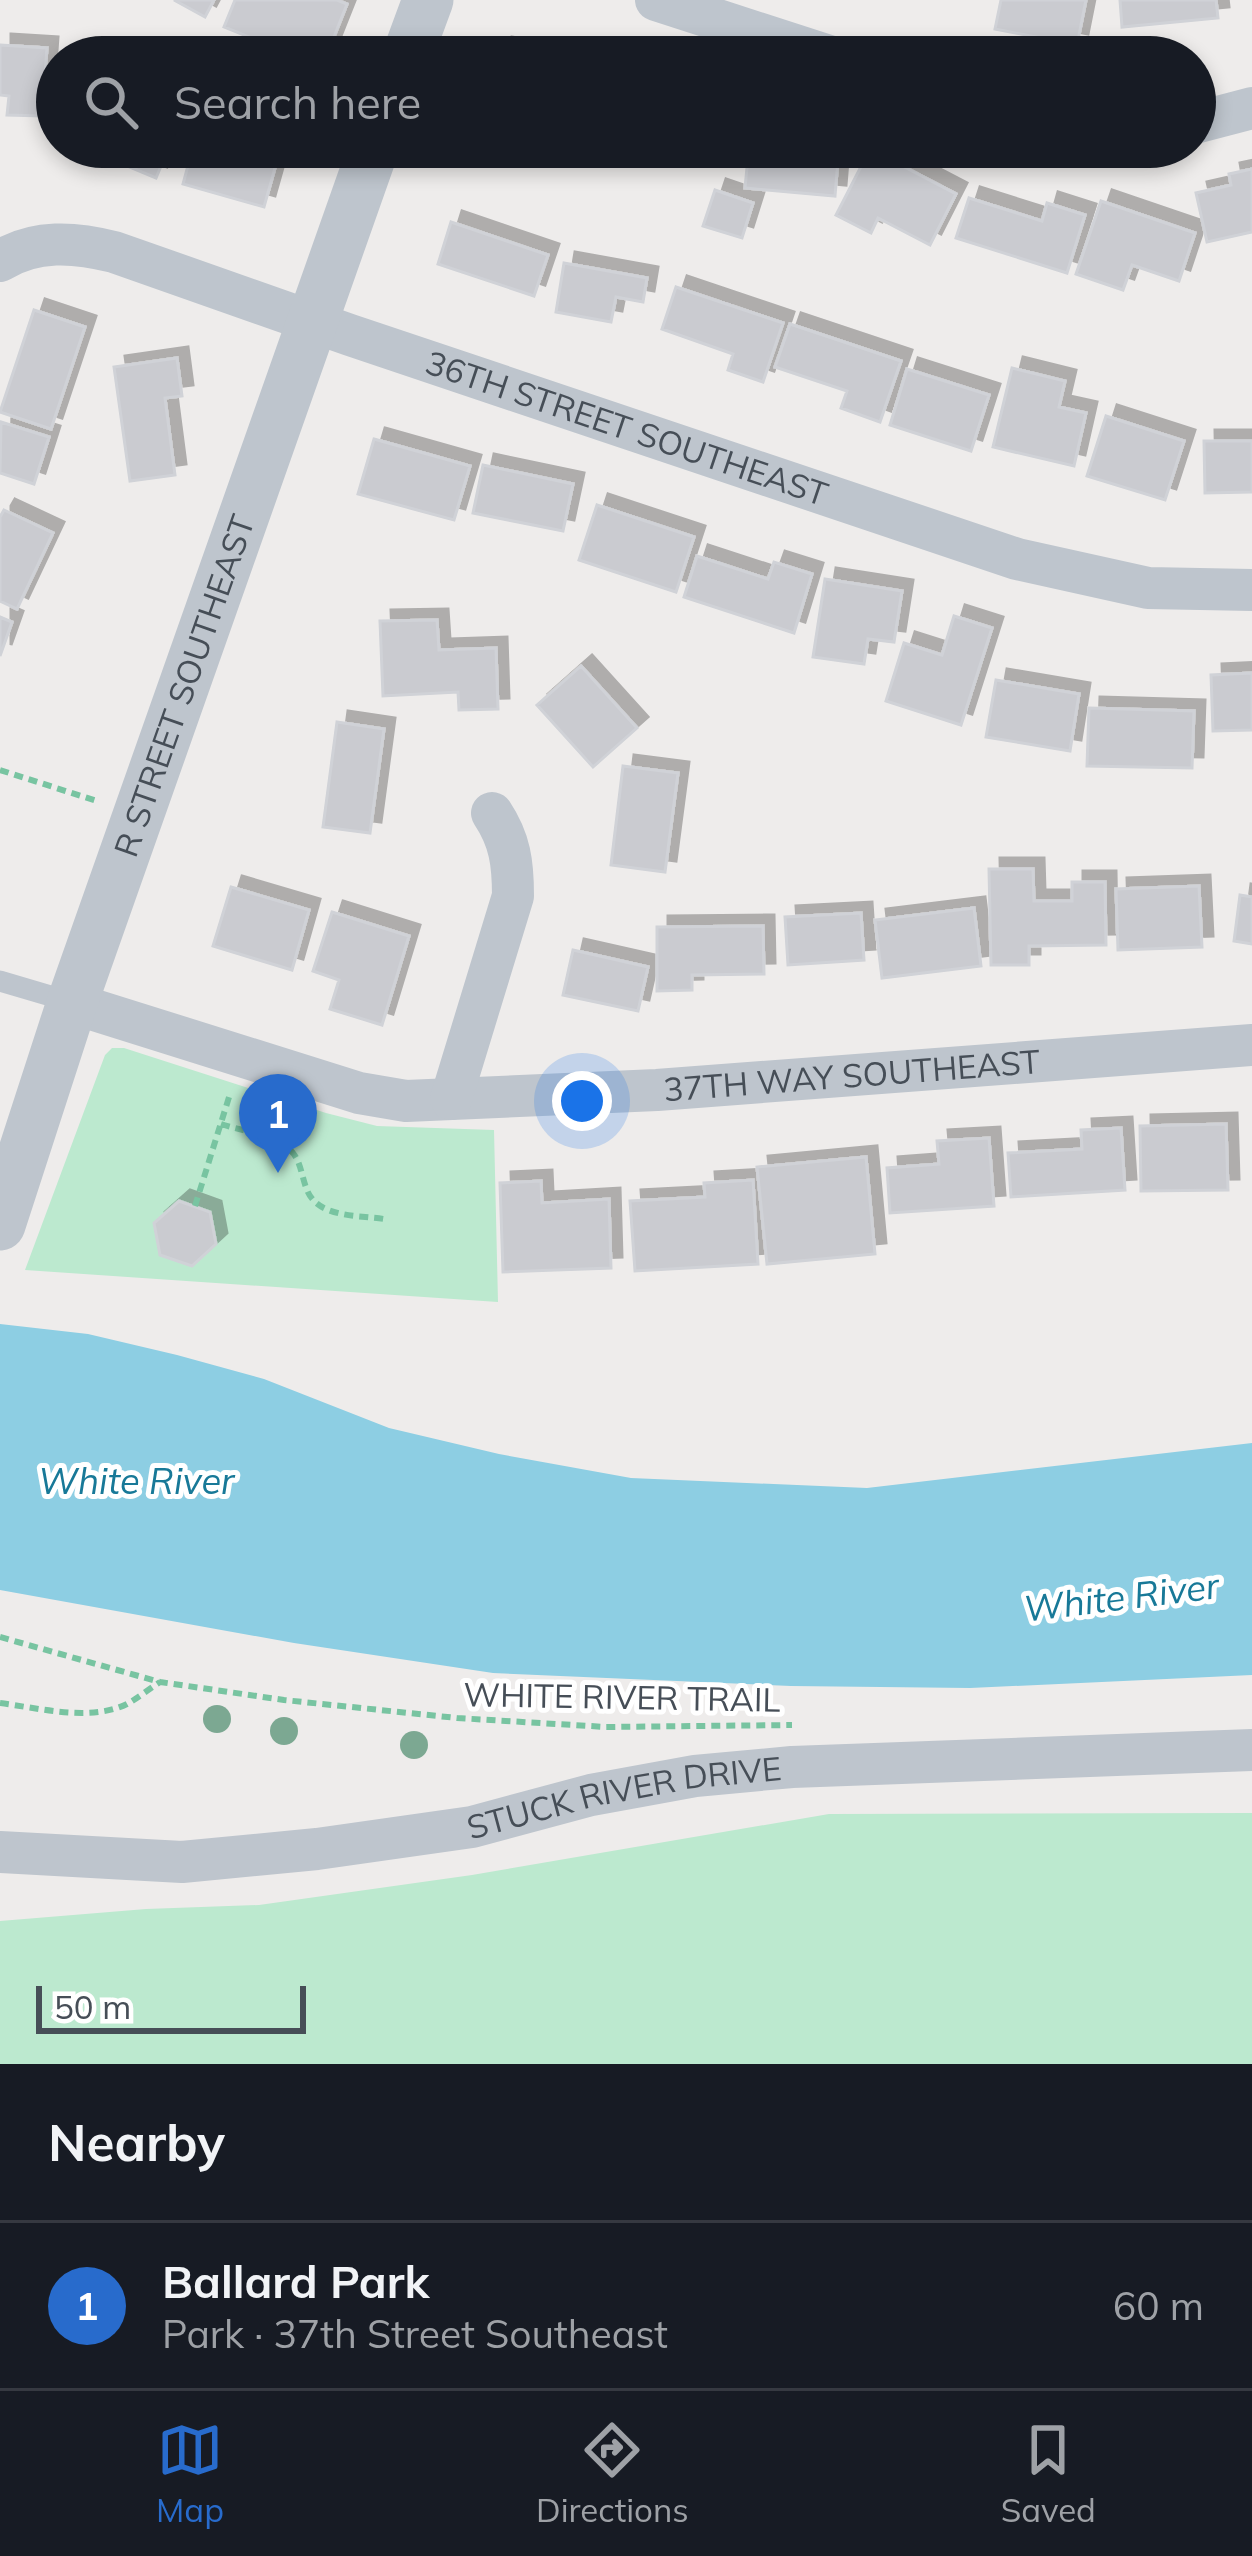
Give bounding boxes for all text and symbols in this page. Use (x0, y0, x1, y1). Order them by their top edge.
search box (36, 36, 1216, 168)
icon: search (78, 69, 144, 135)
text: Search here (174, 74, 421, 130)
street label: 36TH STREET SOUTHEAST (421, 341, 834, 514)
street label: R STREET SOUTHEAST (104, 509, 263, 862)
street label: 37TH WAY SOUTHEAST (662, 1040, 1042, 1109)
your location (552, 1071, 612, 1131)
pin: 1 (239, 1074, 317, 1173)
water label: White River (38, 1458, 236, 1503)
water label: White River (1021, 1562, 1223, 1631)
street label: WHITE RIVER TRAIL (463, 1673, 781, 1720)
street label: STUCK RIVER DRIVE (462, 1747, 783, 1847)
scale bar (36, 1980, 306, 2033)
text: 50 m (54, 1986, 131, 2027)
text: Nearby (48, 2110, 225, 2174)
text: Ballard Park (162, 2253, 429, 2309)
text: 1 (75, 2281, 99, 2330)
text: 60 m (1113, 2281, 1204, 2330)
text: Park · 37th Street Southeast (162, 2309, 668, 2358)
tab: Map (156, 2417, 224, 2530)
tab: Directions (536, 2417, 689, 2530)
tab: Saved (1001, 2417, 1096, 2530)

